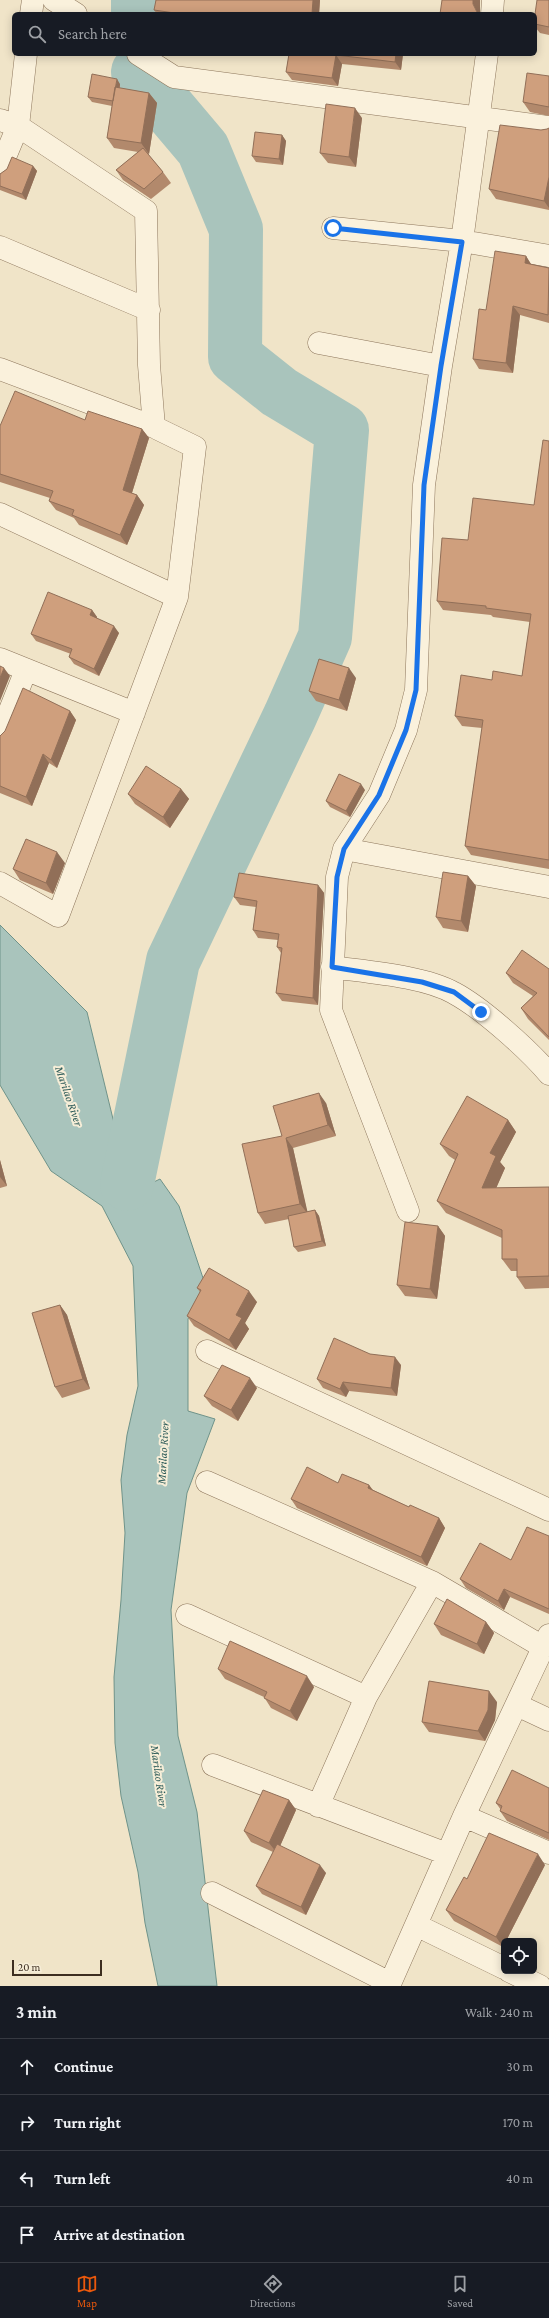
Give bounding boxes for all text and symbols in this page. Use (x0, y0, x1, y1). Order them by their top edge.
search box (12, 12, 537, 56)
icon: search (26, 23, 48, 45)
text: Search here (58, 26, 127, 42)
route start (324, 219, 342, 237)
route end (472, 1003, 490, 1021)
water label: Marilao River (52, 1063, 86, 1129)
water label: Marilao River (154, 1421, 172, 1486)
water label: Marilao River (148, 1743, 170, 1809)
map controls (501, 1938, 537, 1974)
button: locate (501, 1938, 537, 1974)
scale bar (12, 1958, 102, 1977)
text: 20 m (18, 1961, 40, 1973)
text: 3 min (16, 2003, 57, 2022)
text: Walk · 240 m (465, 2005, 533, 2020)
icon: ahead (16, 2056, 38, 2078)
text: Continue (54, 2059, 113, 2075)
text: 30 m (507, 2059, 533, 2074)
icon: right (16, 2112, 38, 2134)
text: Turn right (54, 2115, 121, 2131)
text: 170 m (503, 2115, 533, 2130)
icon: left (16, 2168, 38, 2190)
text: Turn left (54, 2171, 110, 2187)
text: 40 m (506, 2171, 533, 2186)
icon: arrive (16, 2224, 38, 2246)
text: Arrive at destination (54, 2227, 185, 2243)
tab: Map (76, 2273, 98, 2309)
tab: Directions (250, 2273, 295, 2309)
tab: Saved (447, 2273, 473, 2309)

